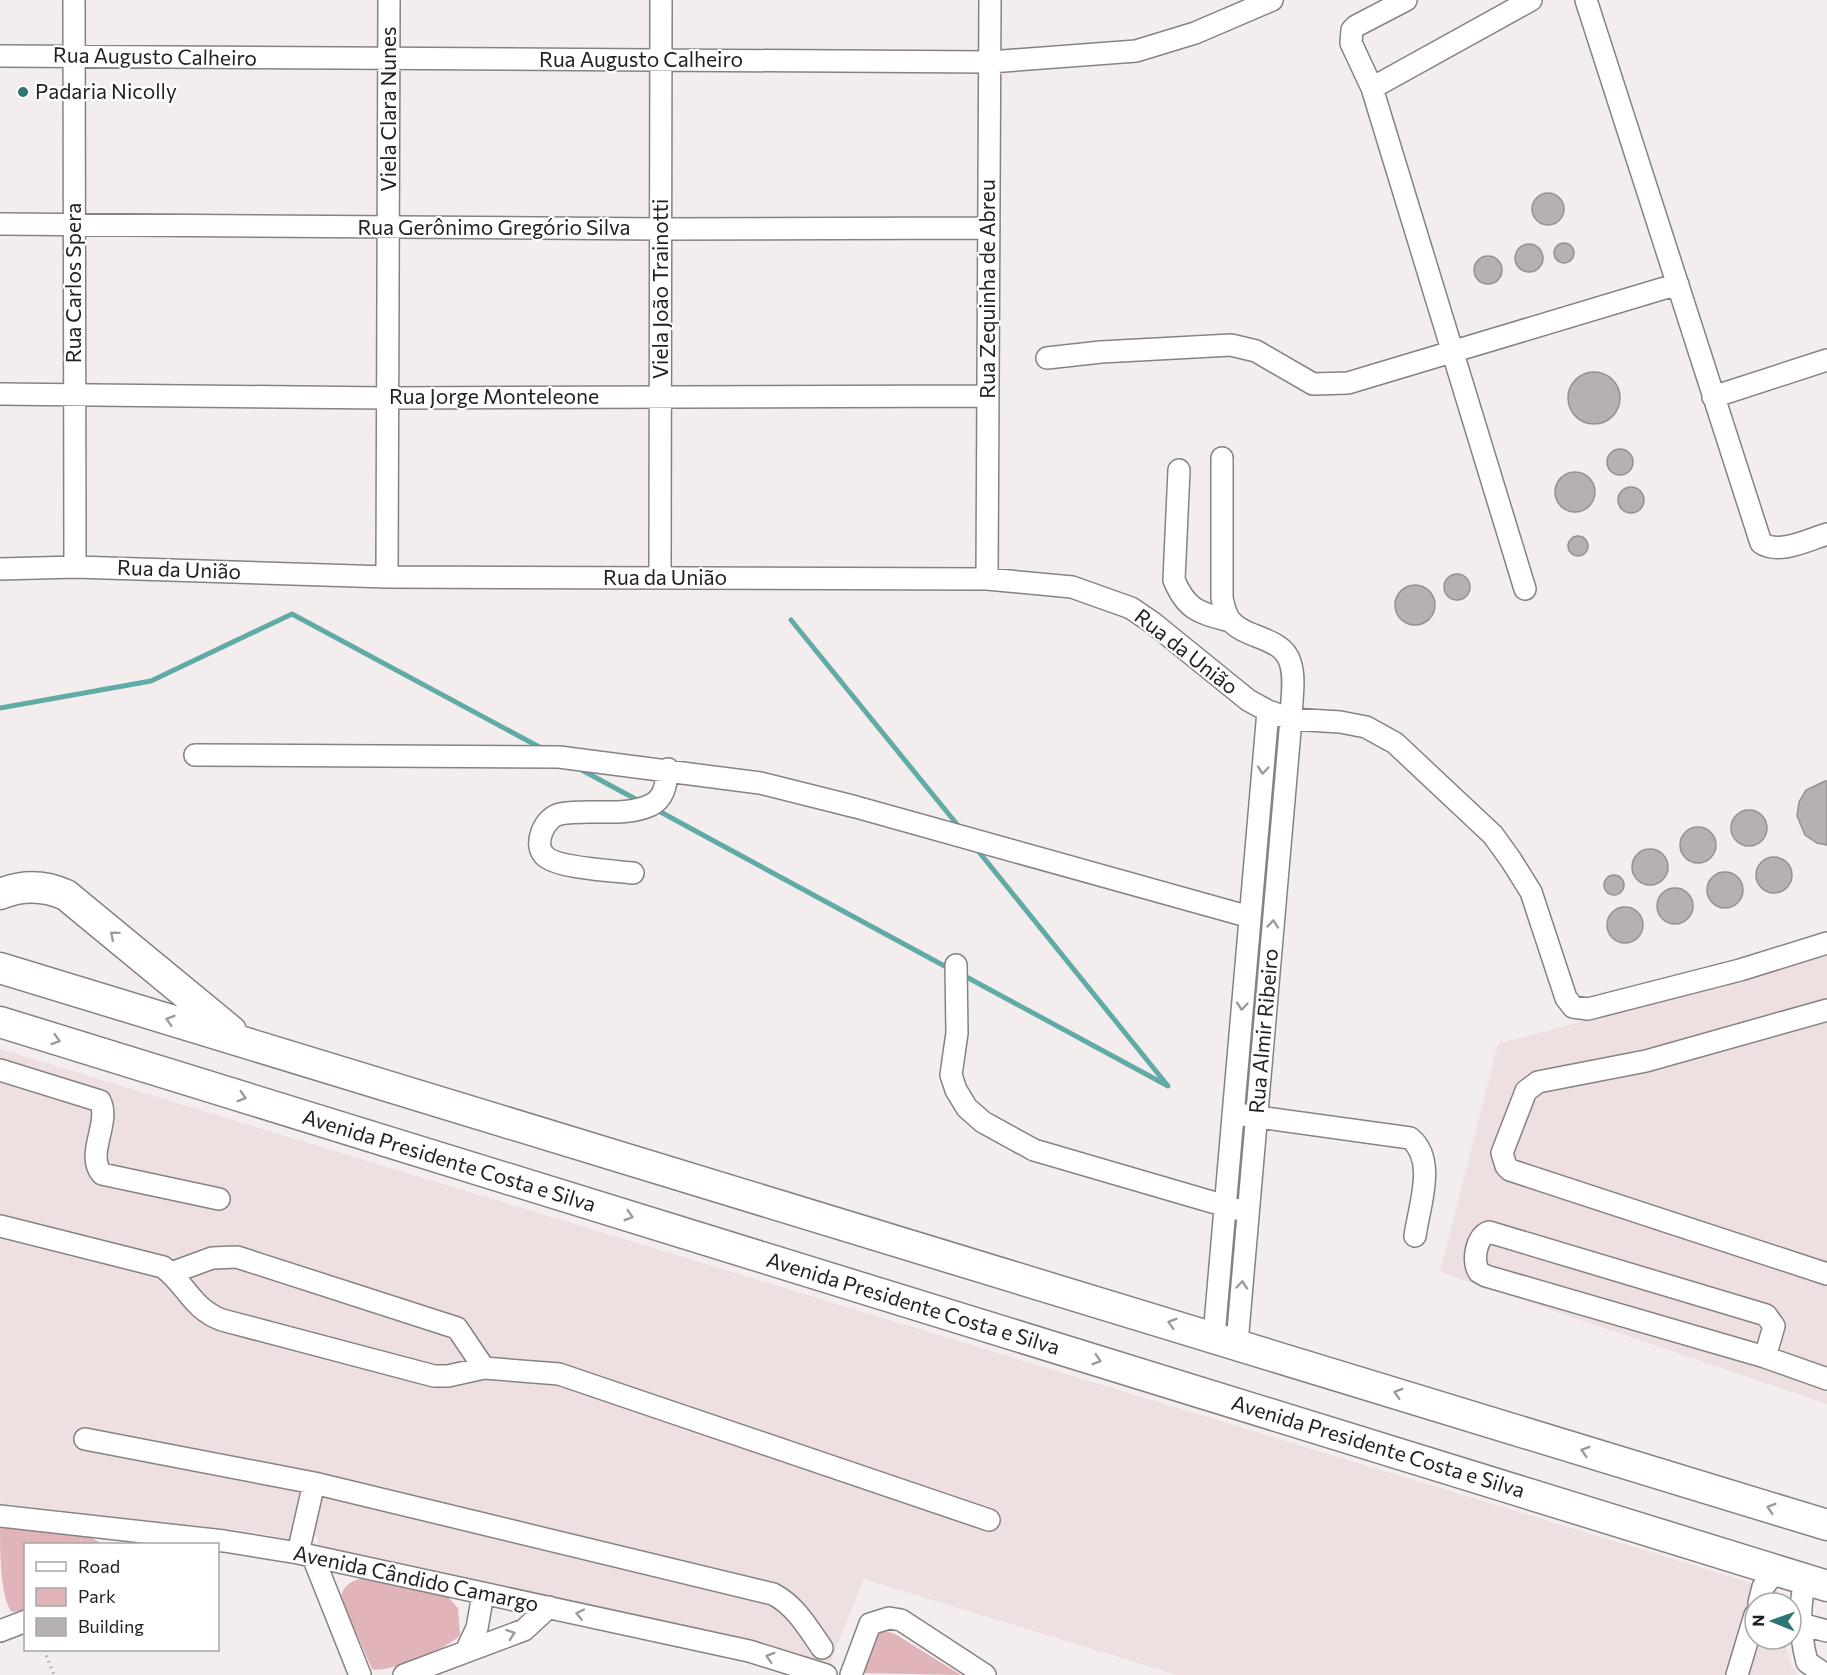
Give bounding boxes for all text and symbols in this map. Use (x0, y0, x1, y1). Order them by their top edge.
street label: Viela Clara Nunes (375, 26, 400, 192)
street label: Rua Augusto Calheiro (53, 41, 257, 70)
street label: Rua Augusto Calheiro (539, 46, 743, 71)
place label: Padaria Nicolly (35, 78, 177, 103)
marker: Padaria Nicolly (16, 85, 30, 99)
street label: Rua Zequinha de Abreu (974, 179, 999, 399)
street label: Viela João Trainotti (647, 199, 672, 379)
street label: Rua Carlos Spera (60, 203, 85, 363)
street label: Rua Gerônimo Gregório Silva (357, 214, 631, 239)
street label: Rua Jorge Monteleone (389, 383, 599, 408)
street label: Rua da União (117, 554, 241, 583)
street label: Rua da União (603, 564, 727, 589)
street label: Rua da União (1130, 603, 1243, 699)
one-way arrow (1257, 765, 1270, 774)
one-way arrow (1266, 919, 1279, 928)
one-way arrow (110, 932, 121, 943)
street label: Rua Almir Ribeiro (1243, 947, 1282, 1114)
one-way arrow (1236, 1001, 1249, 1010)
one-way arrow (165, 1015, 176, 1027)
one-way arrow (50, 1032, 61, 1045)
one-way arrow (236, 1090, 247, 1102)
street label: Avenida Presidente Costa e Silva (300, 1103, 599, 1216)
one-way arrow (623, 1209, 634, 1221)
street label: Avenida Presidente Costa e Silva (764, 1246, 1063, 1359)
one-way arrow (1235, 1281, 1248, 1290)
one-way arrow (1167, 1318, 1178, 1330)
one-way arrow (1091, 1353, 1102, 1366)
one-way arrow (1393, 1388, 1404, 1400)
street label: Avenida Presidente Costa e Silva (1229, 1389, 1528, 1502)
one-way arrow (1580, 1445, 1591, 1458)
one-way arrow (1766, 1503, 1777, 1515)
street label: Avenida Cândido Camargo (291, 1539, 541, 1616)
legend (24, 1543, 219, 1651)
text: Road (78, 1555, 120, 1577)
text: Park (78, 1585, 116, 1607)
north arrow (1743, 1591, 1803, 1651)
one-way arrow (575, 1608, 585, 1621)
text: Building (78, 1615, 144, 1637)
text: N (1748, 1615, 1767, 1627)
one-way arrow (506, 1629, 516, 1642)
one-way arrow (765, 1652, 776, 1664)

